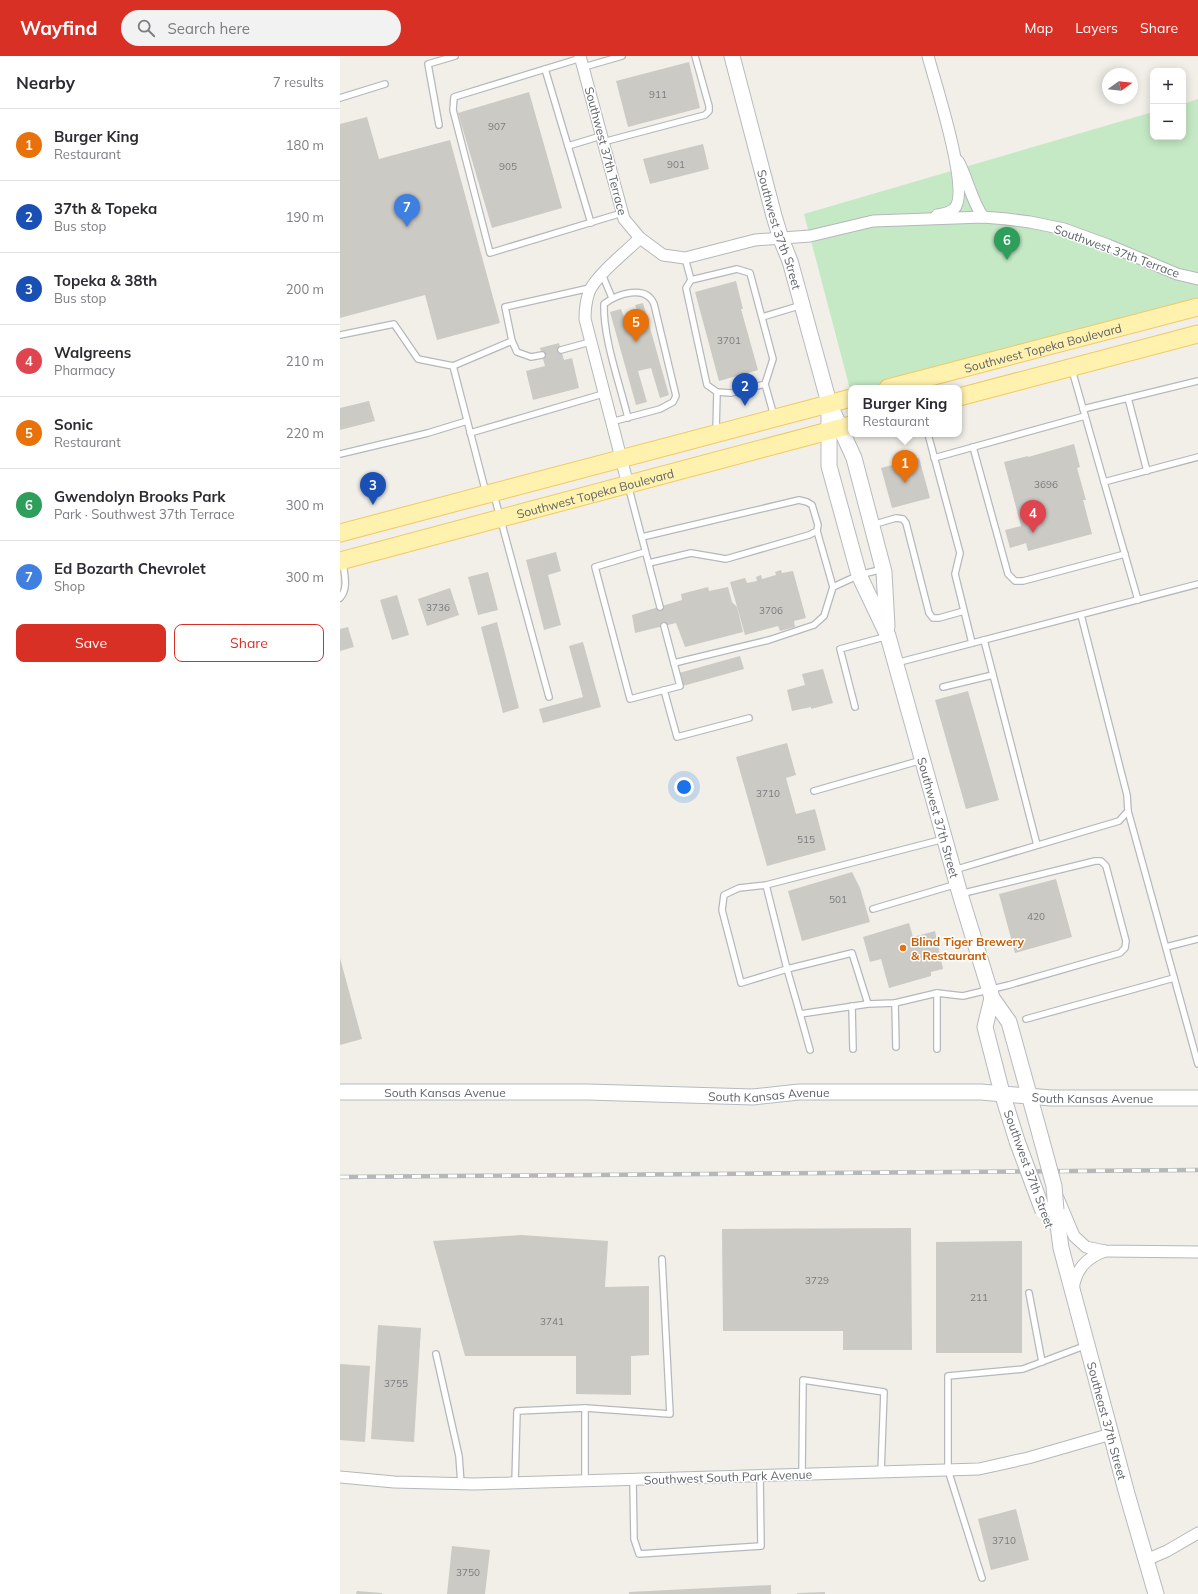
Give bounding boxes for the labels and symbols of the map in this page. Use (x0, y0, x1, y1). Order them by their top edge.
north arrow (1102, 68, 1138, 104)
street label: Southwest 37th Terrace (582, 85, 630, 217)
house number: 911 (649, 88, 667, 101)
house number: 907 (488, 120, 506, 133)
house number: 901 (667, 158, 685, 171)
house number: 905 (499, 160, 517, 173)
street label: Southwest 37th Street (755, 168, 805, 291)
pin: 7 (394, 194, 420, 227)
street label: Southwest 37th Terrace (1052, 221, 1182, 281)
pin: 6 (994, 227, 1020, 260)
pin: 5 (623, 309, 649, 342)
street label: Southwest Topeka Boulevard (962, 320, 1123, 375)
house number: 3701 (717, 334, 741, 347)
pin: 2 (732, 373, 758, 406)
pin: 1 (892, 450, 918, 483)
street label: Southwest Topeka Boulevard (515, 465, 675, 521)
pin: 3 (360, 472, 386, 505)
house number: 3696 (1034, 478, 1058, 491)
pin: 4 (1020, 500, 1046, 533)
house number: 3736 (426, 601, 450, 614)
house number: 3706 (759, 604, 783, 617)
street label: Southwest 37th Street (915, 755, 963, 879)
your location (674, 777, 694, 797)
house number: 3710 (756, 787, 780, 800)
house number: 515 (797, 833, 815, 846)
house number: 501 (829, 893, 847, 906)
house number: 420 (1027, 910, 1045, 923)
place label: Blind Tiger Brewery & Restaurant (911, 934, 1025, 963)
marker: Blind Tiger Brewery & Restaurant (898, 943, 908, 953)
street label: South Kansas Avenue (384, 1085, 506, 1100)
street label: South Kansas Avenue (708, 1085, 829, 1105)
street label: South Kansas Avenue (1031, 1089, 1153, 1106)
street label: Southwest 37th Street (1001, 1108, 1057, 1230)
house number: 3729 (805, 1274, 829, 1287)
house number: 211 (970, 1291, 988, 1304)
house number: 3741 (540, 1315, 564, 1328)
street label: Southeast 37th Street (1084, 1360, 1130, 1481)
house number: 3755 (384, 1377, 408, 1390)
street label: Southwest South Park Avenue (644, 1467, 812, 1487)
house number: 3710 (992, 1534, 1016, 1547)
house number: 3750 (456, 1566, 480, 1579)

